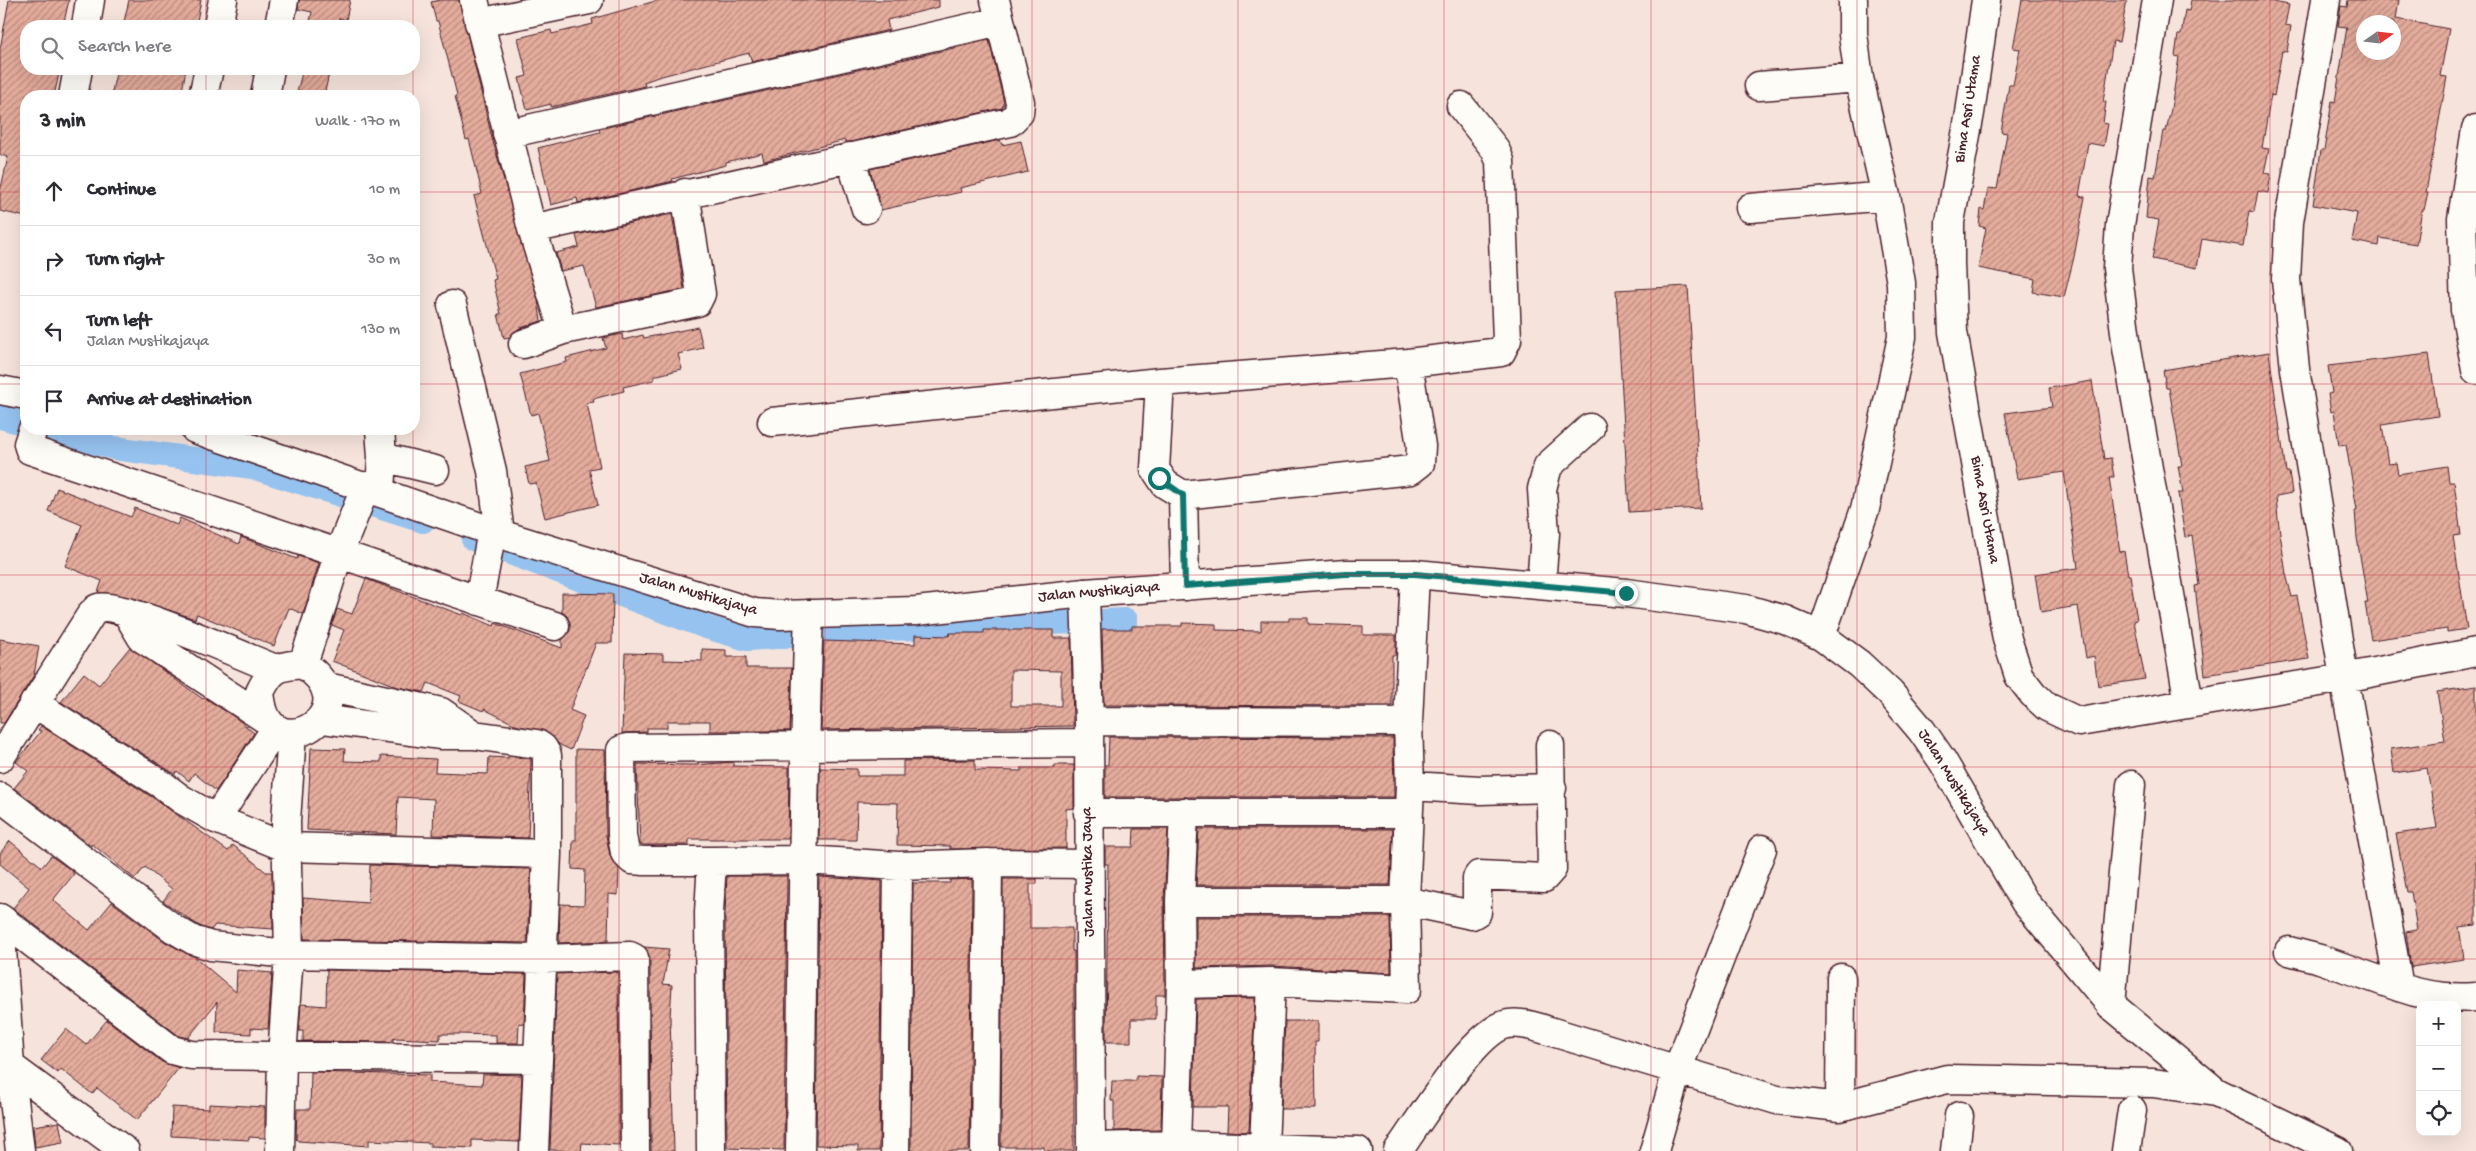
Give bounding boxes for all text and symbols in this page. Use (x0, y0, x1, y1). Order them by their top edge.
north arrow (2356, 15, 2401, 60)
search box (20, 20, 420, 75)
icon: search (38, 34, 66, 62)
text: Search here (78, 36, 172, 59)
street label: Bima Asri Utama (1951, 53, 1987, 165)
text: 3 min (40, 110, 85, 135)
text: Walk · 170 m (315, 113, 400, 132)
icon: ahead (40, 177, 68, 205)
text: Continue (87, 179, 156, 202)
text: 10 m (369, 181, 400, 200)
icon: right (40, 247, 68, 275)
text: Turn right (87, 249, 163, 272)
text: 30 m (367, 251, 400, 270)
text: Turn left (87, 310, 151, 333)
icon: left (40, 317, 68, 345)
text: 130 m (361, 321, 400, 340)
text: Jalan Mustikajaya (87, 333, 209, 352)
icon: arrive (40, 387, 68, 415)
text: Arrive at destination (87, 389, 251, 412)
street label: Bima Asri Utama (1965, 454, 2003, 566)
route start (1148, 467, 1171, 490)
street label: Jalan Mustikajaya (637, 569, 760, 621)
street label: Jalan Mustikajaya (1037, 578, 1162, 608)
route end (1615, 582, 1638, 605)
street label: Jalan Mustikajaya (1913, 726, 1994, 841)
street label: Jalan Mustika Jaya (1078, 806, 1100, 937)
map controls (2416, 1001, 2461, 1136)
button: + (2416, 1001, 2461, 1046)
button: − (2416, 1046, 2461, 1091)
button: locate (2416, 1091, 2461, 1136)

